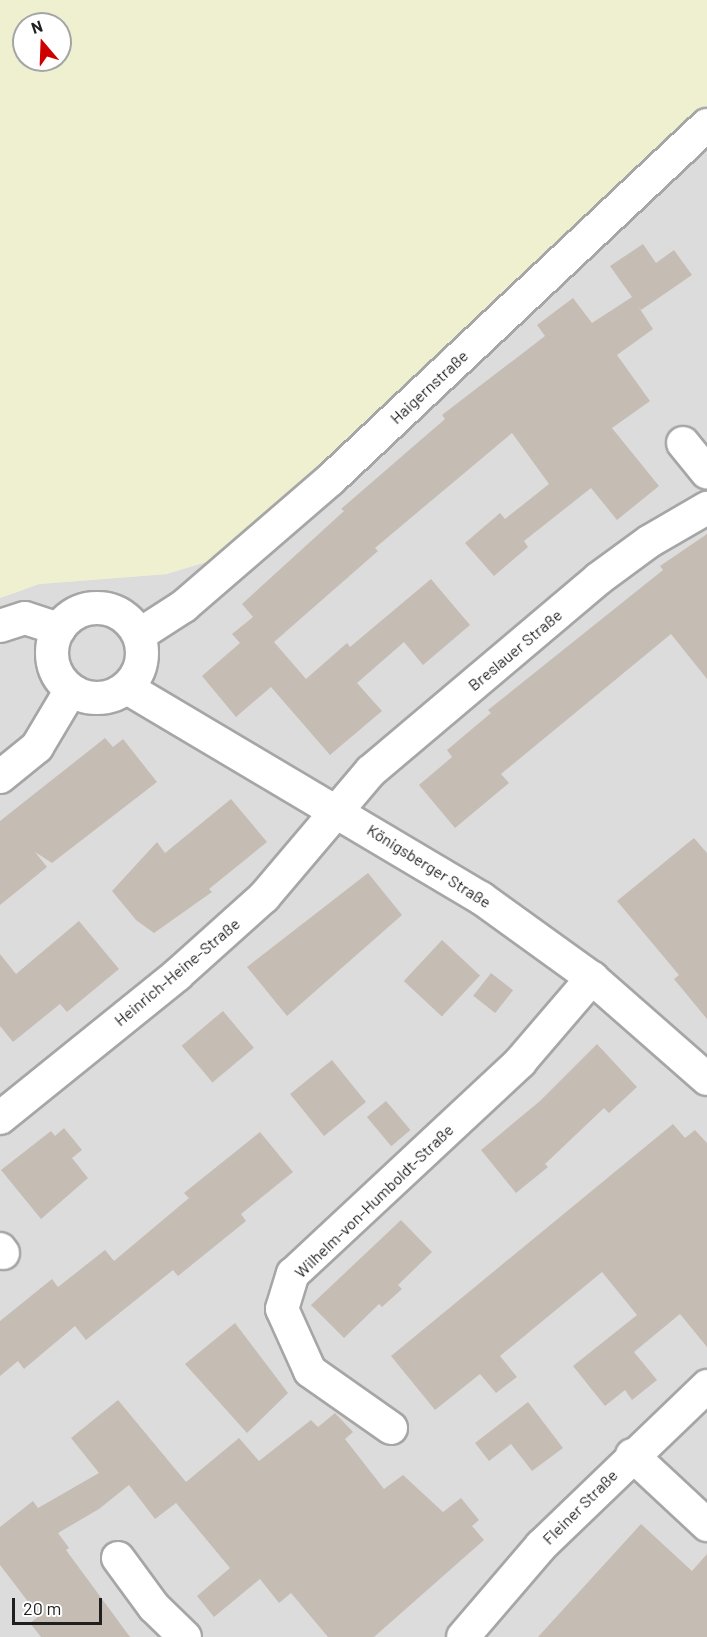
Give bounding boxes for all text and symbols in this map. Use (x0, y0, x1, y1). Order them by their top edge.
north arrow (12, 12, 72, 72)
text: N (28, 16, 45, 37)
street label: Haigernstraße (386, 346, 472, 428)
street label: Breslauer Straße (464, 605, 566, 695)
street label: Königsberger Straße (364, 820, 494, 912)
street label: Heinrich-Heine-Straße (110, 914, 244, 1030)
street label: Wilhelm-von-Humboldt-Straße (291, 1120, 457, 1282)
street label: Fleiner Straße (539, 1466, 621, 1548)
scale bar (15, 1586, 105, 1624)
text: 20 m (23, 1597, 61, 1619)

